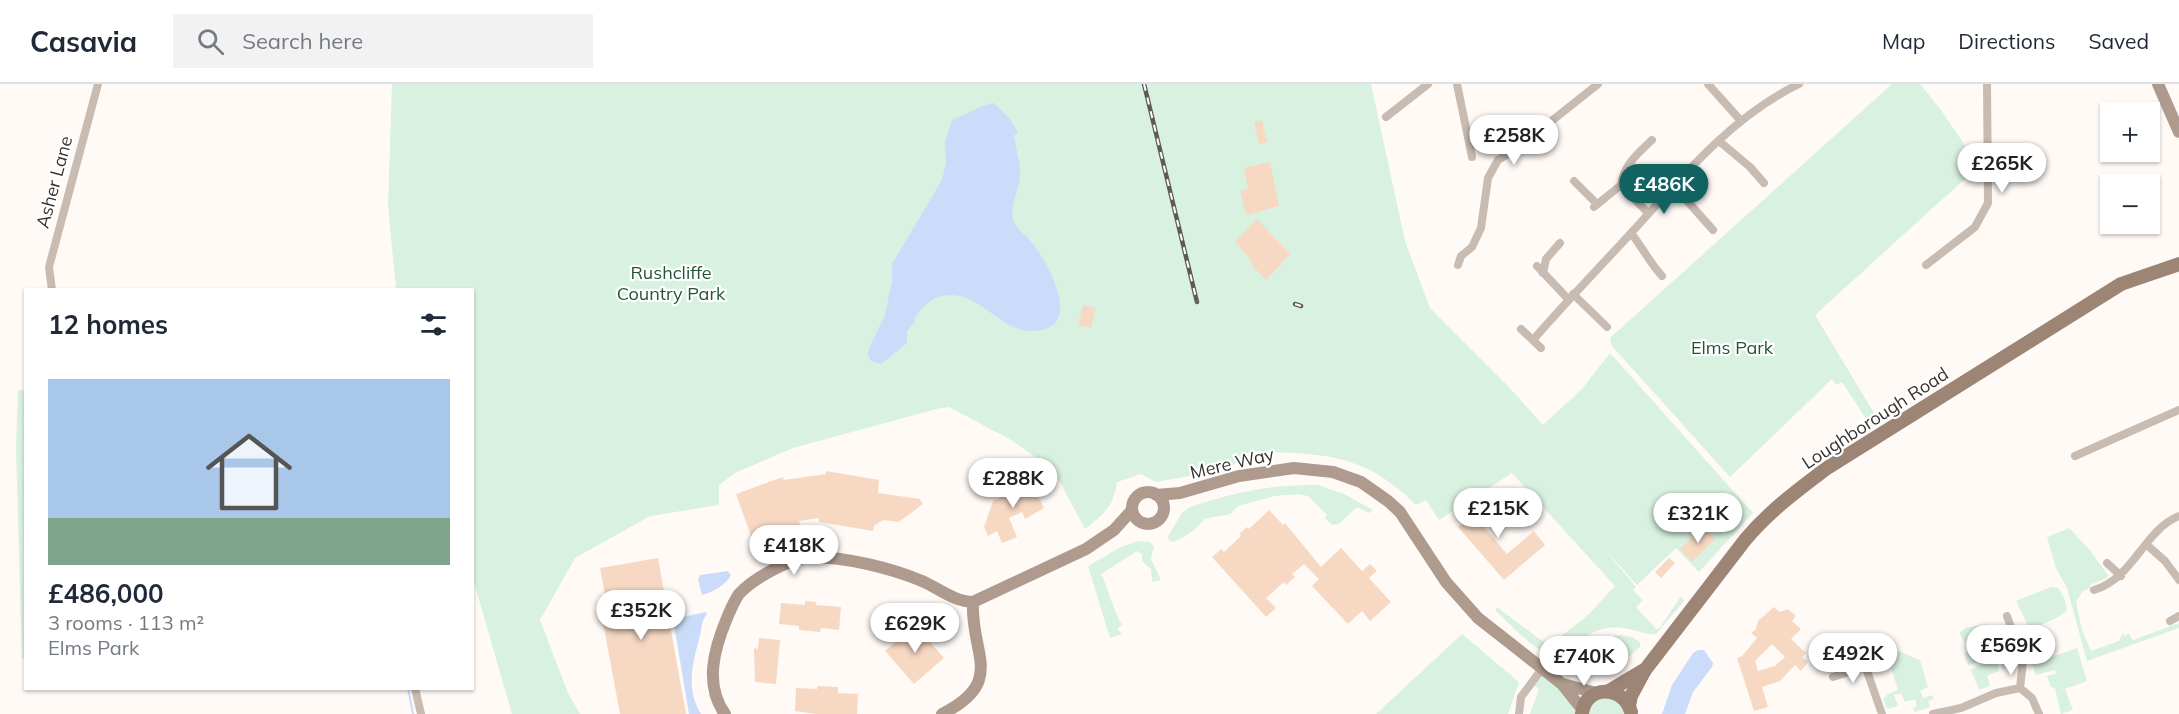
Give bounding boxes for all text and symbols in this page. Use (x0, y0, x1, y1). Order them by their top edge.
search box (173, 14, 593, 68)
text: Casavia (30, 24, 137, 59)
icon: search (194, 25, 227, 58)
text: Search here (242, 27, 363, 55)
text: Map (1882, 28, 1925, 54)
text: Directions (1958, 28, 2055, 54)
text: Saved (2088, 28, 2149, 54)
map controls (2100, 102, 2160, 234)
button: + (2100, 102, 2160, 162)
pin: £258K (1472, 115, 1556, 166)
text: £258K (1483, 122, 1545, 147)
street label: Asher Lane (31, 133, 77, 231)
pin: £265K (1960, 143, 2044, 194)
text: £265K (1971, 150, 2033, 175)
pin: £486K (1622, 164, 1706, 215)
text: £486K (1633, 171, 1695, 196)
button: − (2100, 174, 2160, 234)
park label: Rushcliffe Country Park (617, 261, 726, 305)
text: 12 homes (48, 308, 168, 341)
icon: filters (417, 308, 450, 341)
park label: Elms Park (1691, 336, 1774, 359)
street label: Loughborough Road (1797, 362, 1953, 474)
icon: home (195, 418, 303, 526)
street label: Mere Way (1188, 442, 1277, 484)
pin: £288K (971, 458, 1055, 509)
text: £288K (982, 465, 1044, 490)
pin: £215K (1456, 488, 1540, 539)
pin: £321K (1656, 493, 1740, 544)
text: £215K (1467, 495, 1529, 520)
text: £321K (1667, 500, 1729, 525)
pin: £418K (752, 525, 836, 576)
text: £418K (763, 532, 825, 557)
text: £486,000 (48, 577, 164, 610)
pin: £352K (599, 590, 683, 641)
text: £352K (610, 597, 672, 622)
pin: £629K (873, 603, 957, 654)
text: 3 rooms · 113 m² (48, 610, 204, 635)
text: £629K (884, 610, 946, 635)
pin: £569K (1969, 625, 2053, 676)
text: £569K (1980, 632, 2042, 657)
pin: £492K (1811, 633, 1895, 684)
text: Elms Park (48, 635, 139, 660)
pin: £740K (1542, 636, 1626, 687)
text: £492K (1822, 640, 1884, 665)
text: £740K (1553, 643, 1615, 668)

